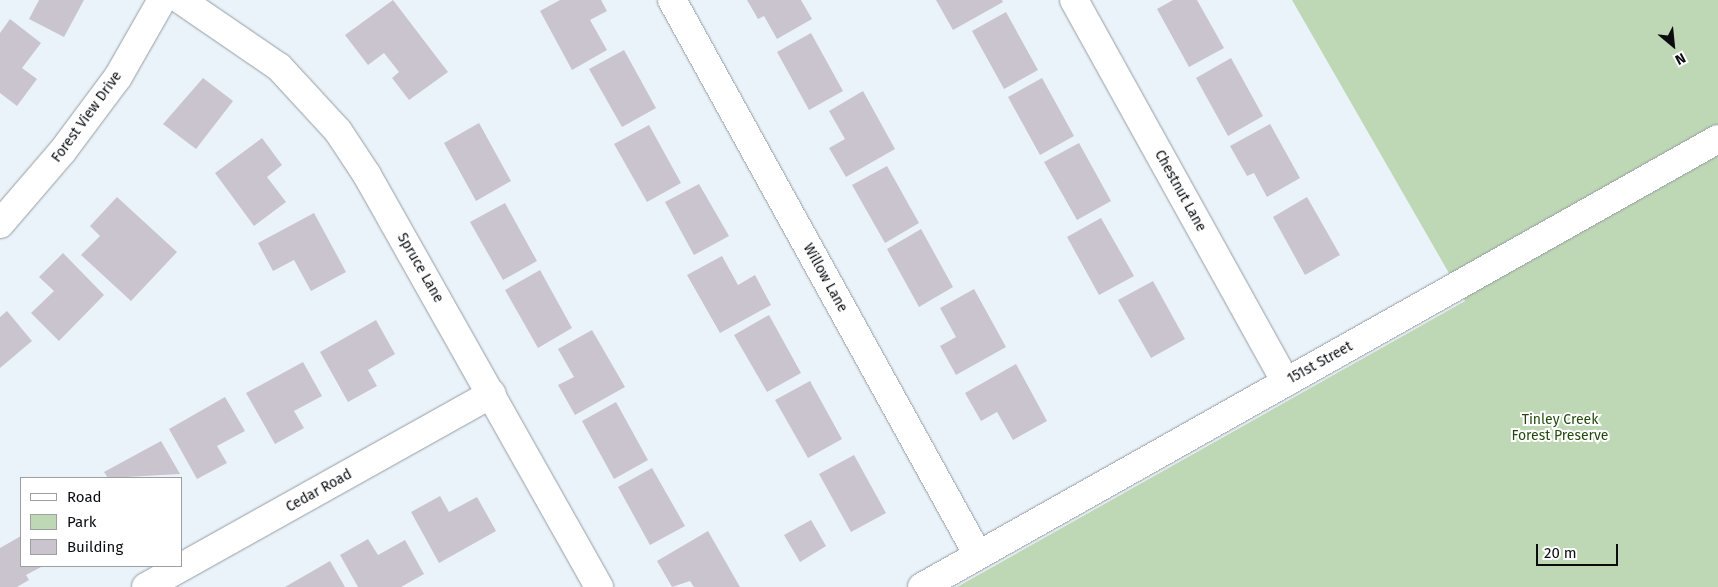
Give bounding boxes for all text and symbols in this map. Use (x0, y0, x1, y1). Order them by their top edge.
north arrow (1648, 20, 1698, 70)
text: N (1672, 49, 1688, 68)
street label: Forest View Drive (48, 68, 126, 166)
street label: Chestnut Lane (1151, 147, 1209, 235)
street label: Spruce Lane (393, 230, 447, 306)
street label: Willow Lane (799, 241, 851, 315)
street label: 151st Street (1285, 338, 1355, 388)
park label: Tinley Creek Forest Preserve (1512, 412, 1608, 444)
street label: Cedar Road (283, 466, 355, 516)
legend (20, 477, 182, 567)
text: Road (67, 488, 102, 506)
text: Park (67, 513, 97, 531)
scale bar (1538, 534, 1620, 566)
text: Building (67, 538, 123, 556)
text: 20 m (1544, 544, 1577, 562)

